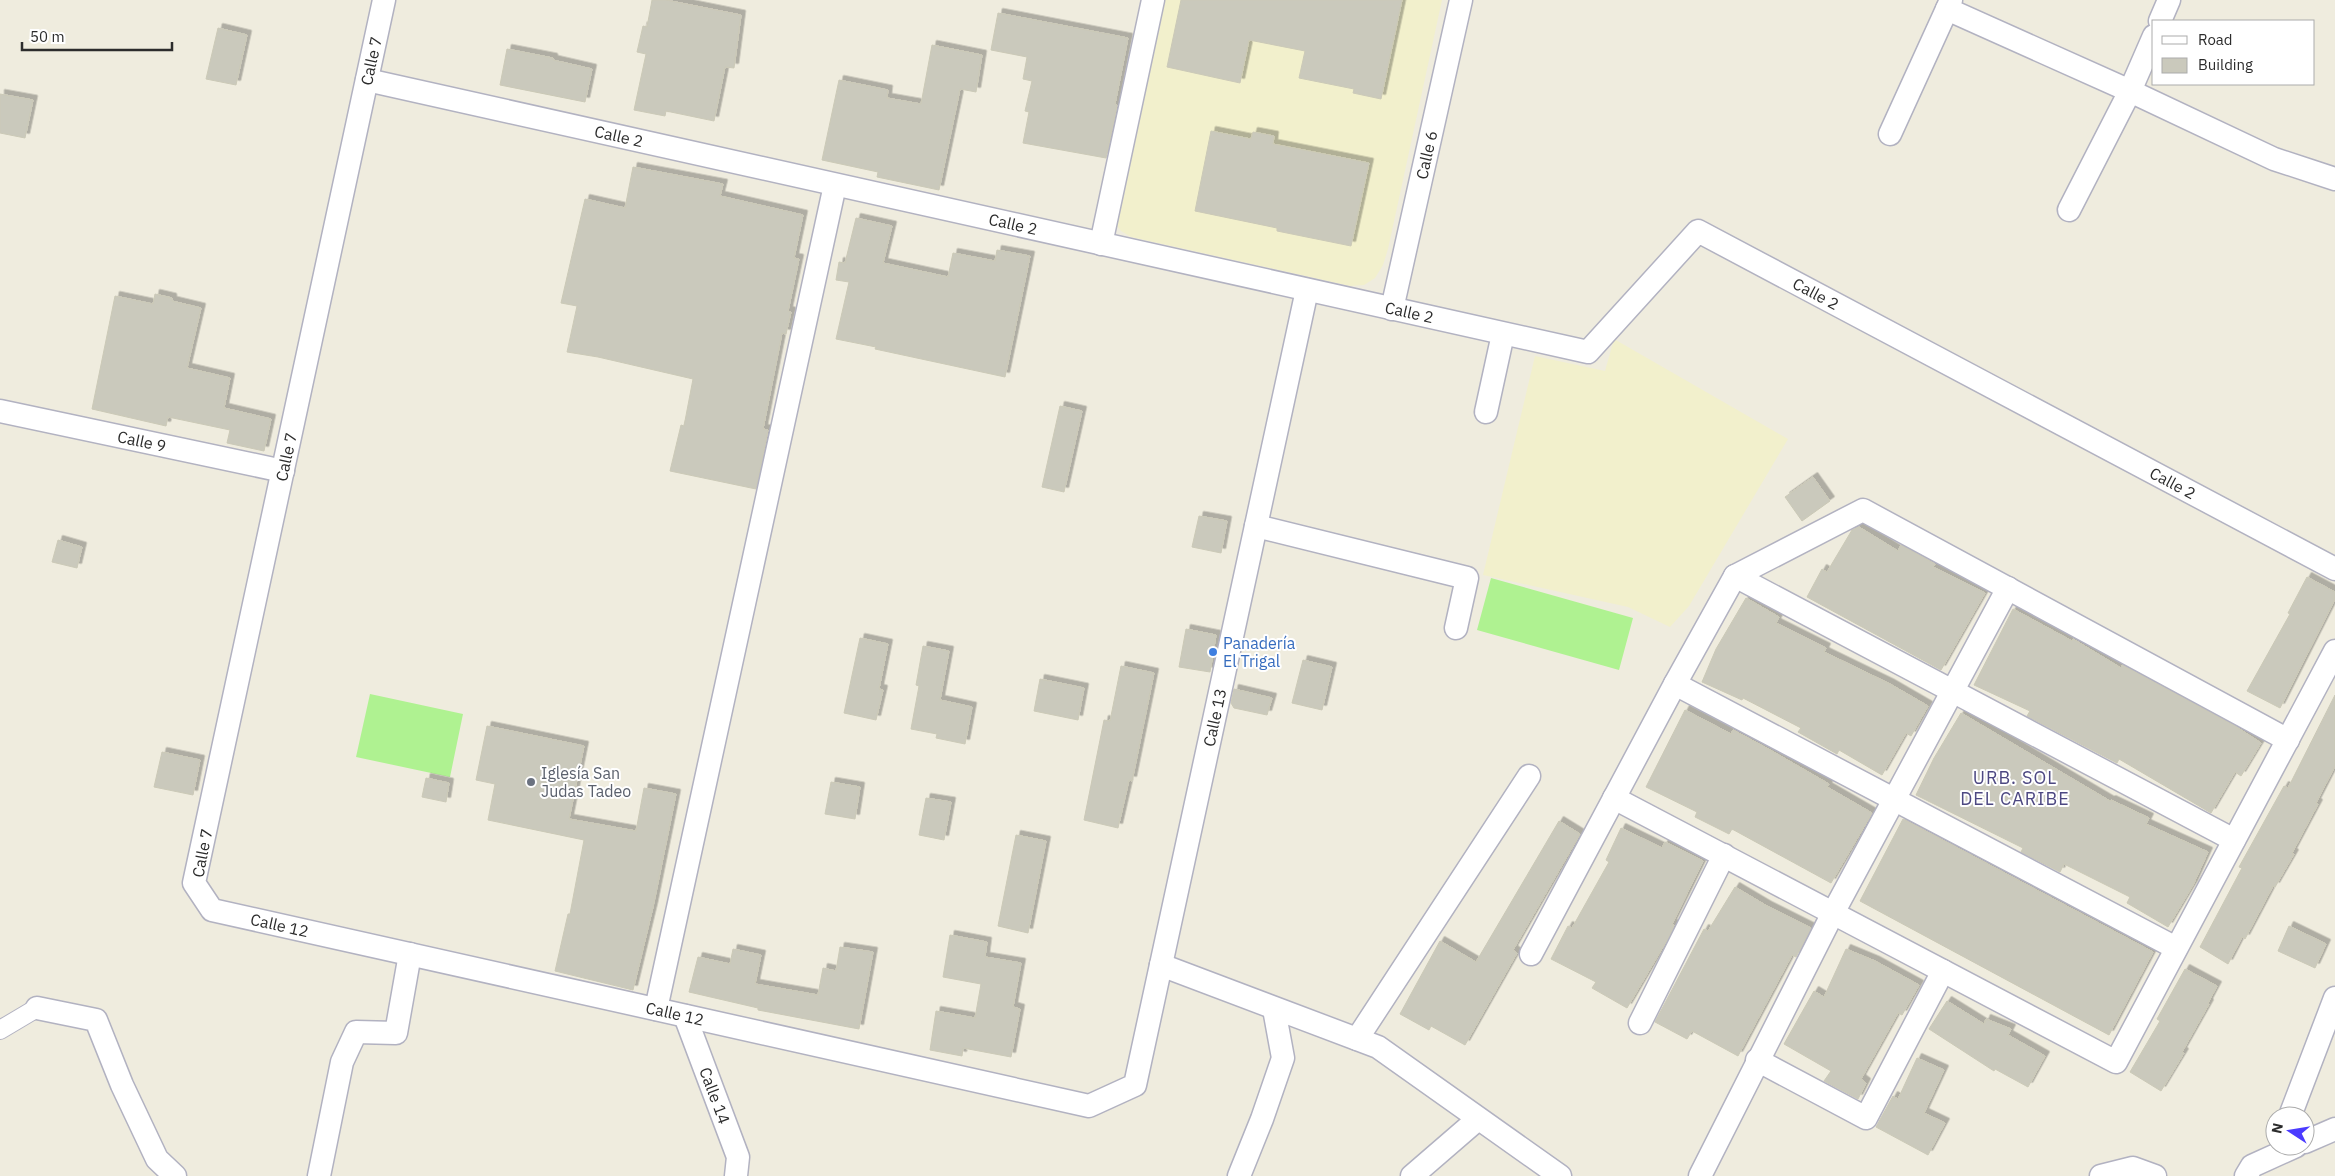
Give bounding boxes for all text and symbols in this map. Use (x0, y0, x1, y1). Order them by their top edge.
scale bar (22, 20, 172, 52)
legend (2152, 20, 2315, 85)
text: 50 m (30, 27, 65, 46)
text: Road (2198, 30, 2233, 49)
street label: Calle 7 (356, 35, 386, 87)
text: Building (2198, 55, 2253, 74)
street label: Calle 2 (593, 121, 645, 151)
street label: Calle 6 (1411, 129, 1442, 181)
street label: Calle 2 (987, 209, 1039, 239)
street label: Calle 2 (1789, 273, 1842, 314)
street label: Calle 2 (1383, 297, 1436, 327)
street label: Calle 9 (116, 426, 168, 456)
street label: Calle 7 (271, 431, 301, 483)
street label: Calle 2 (2146, 463, 2199, 503)
place label: Panadería El Trigal (1223, 633, 1296, 671)
marker: Panadería El Trigal (1207, 646, 1219, 658)
street label: Calle 13 (1199, 686, 1231, 748)
place label: Iglesía San Judas Tadeo (541, 763, 631, 801)
district label: URB. SOL DEL CARIBE (1960, 766, 2070, 810)
marker: Iglesía San Judas Tadeo (525, 776, 537, 788)
street label: Calle 7 (187, 827, 217, 879)
street label: Calle 12 (249, 909, 311, 941)
street label: Calle 12 (644, 997, 706, 1030)
street label: Calle 14 (695, 1064, 735, 1127)
north arrow (2265, 1106, 2315, 1156)
text: N (2267, 1121, 2287, 1135)

